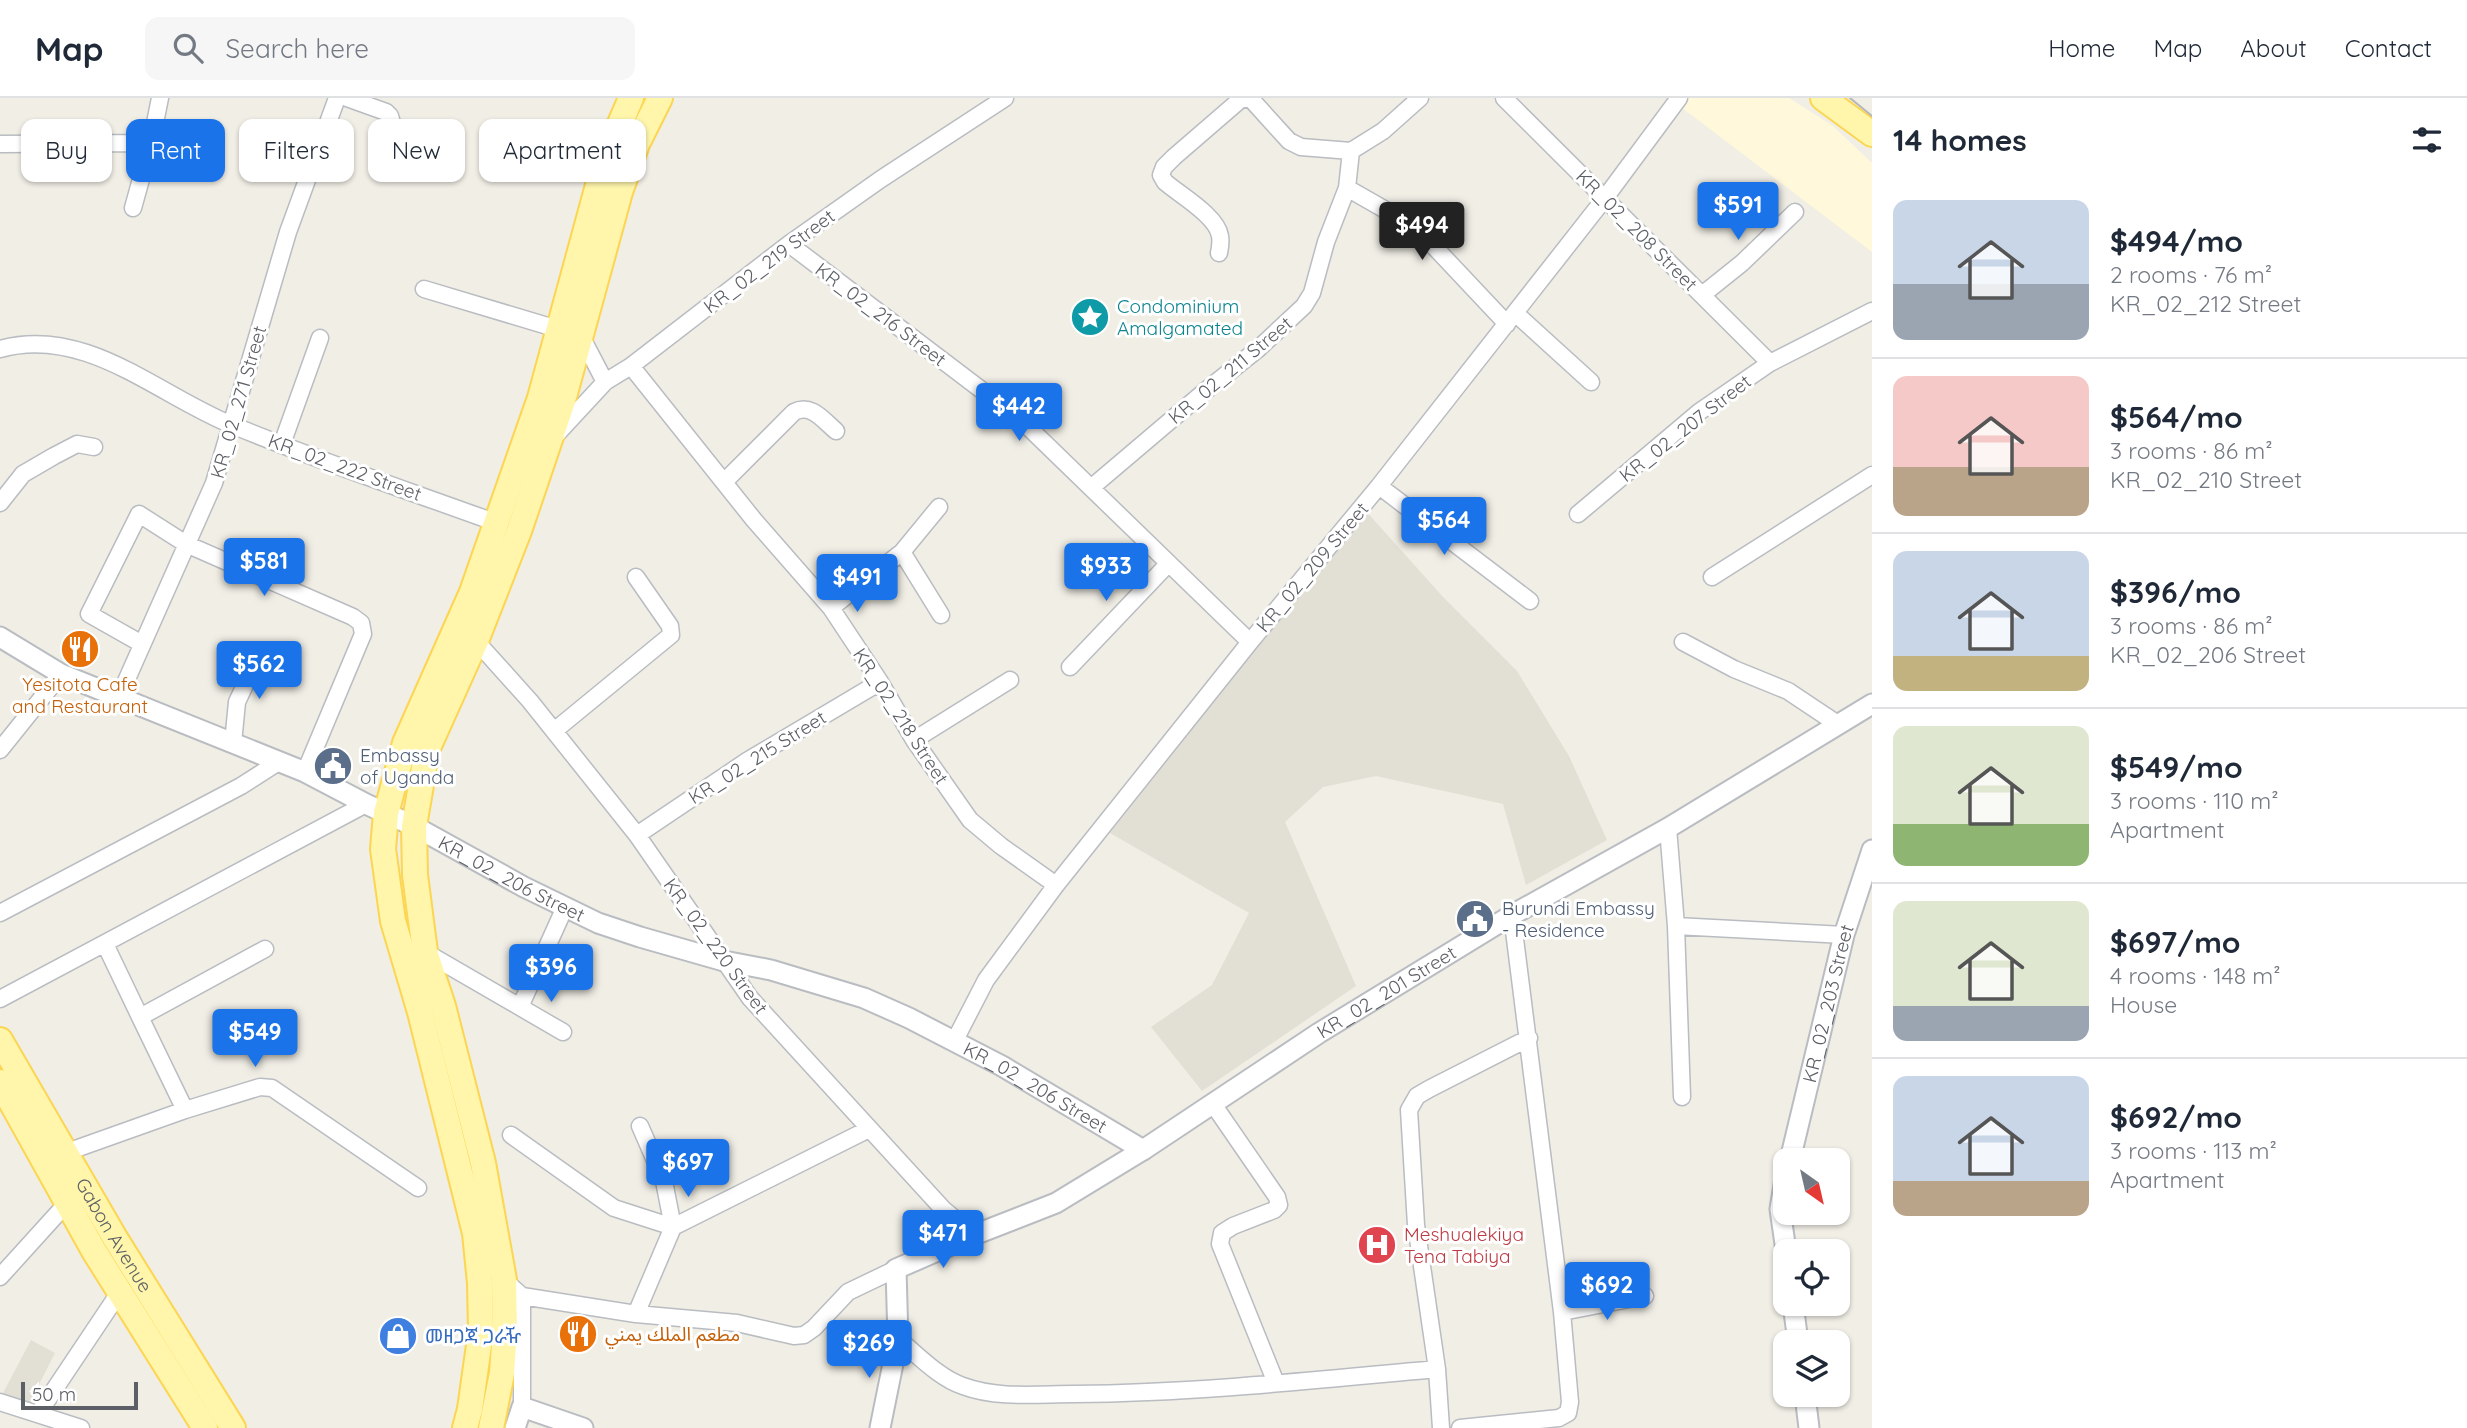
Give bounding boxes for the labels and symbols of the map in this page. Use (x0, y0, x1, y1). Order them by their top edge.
street label: KR_02_208 Street (1571, 164, 1703, 296)
pin: $591 (1697, 183, 1779, 242)
pin: $494 (1381, 202, 1463, 262)
street label: KR_02_219 Street (699, 204, 839, 318)
street label: KR_02_216 Street (811, 257, 951, 371)
place label: Condominium Amalgamated (1117, 294, 1243, 340)
place icon: Condominium Amalgamated (1069, 296, 1111, 338)
street label: KR_02_211 Street (1163, 311, 1297, 429)
street label: KR_02_271 Street (205, 323, 271, 481)
street label: KR_02_207 Street (1614, 369, 1756, 487)
pin: $442 (978, 384, 1060, 443)
street label: KR_02_222 Street (265, 428, 425, 506)
street label: KR_02_209 Street (1251, 497, 1373, 637)
pin: $564 (1403, 498, 1485, 557)
pin: $581 (223, 538, 305, 598)
pin: $933 (1065, 544, 1147, 603)
pin: $491 (816, 554, 898, 614)
restaurant icon: Yesitota Cafe and Restaurant (59, 628, 101, 670)
pin: $562 (218, 642, 300, 701)
street label: KR_02_218 Street (848, 643, 954, 789)
place label: Yesitota Cafe and Restaurant (12, 672, 148, 718)
street label: KR_02_215 Street (684, 705, 830, 809)
place label: Embassy of Uganda (360, 743, 454, 789)
public building icon: Embassy of Uganda (312, 745, 354, 787)
street label: KR_02_206 Street (434, 830, 589, 927)
street label: KR_02_220 Street (659, 873, 773, 1019)
place label: Burundi Embassy - Residence (1502, 896, 1655, 942)
public building icon: Burundi Embassy - Residence (1454, 898, 1496, 940)
street label: KR_02_203 Street (1797, 921, 1859, 1085)
street label: KR_02_201 Street (1312, 940, 1460, 1044)
pin: $396 (510, 944, 592, 1004)
pin: $549 (214, 1010, 296, 1069)
street label: KR_02_206 Street (960, 1036, 1112, 1138)
pin: $697 (647, 1140, 729, 1199)
north arrow (1773, 1148, 1850, 1225)
street label: Gabon Avenue (71, 1174, 158, 1297)
pin: $471 (902, 1210, 984, 1270)
place label: Meshualekiya Tena Tabiya (1404, 1222, 1524, 1268)
hospital icon: Meshualekiya Tena Tabiya (1356, 1224, 1398, 1266)
pin: $692 (1566, 1262, 1648, 1322)
restaurant icon: مطعم الملك يمني (557, 1313, 599, 1355)
shop icon: መዘጋጃ ጋራዥ (377, 1315, 419, 1357)
pin: $269 (828, 1320, 910, 1380)
place label: مطعم الملك يمني (605, 1322, 740, 1349)
place label: መዘጋጃ ጋራዥ (425, 1324, 521, 1348)
scale bar (21, 1379, 138, 1411)

